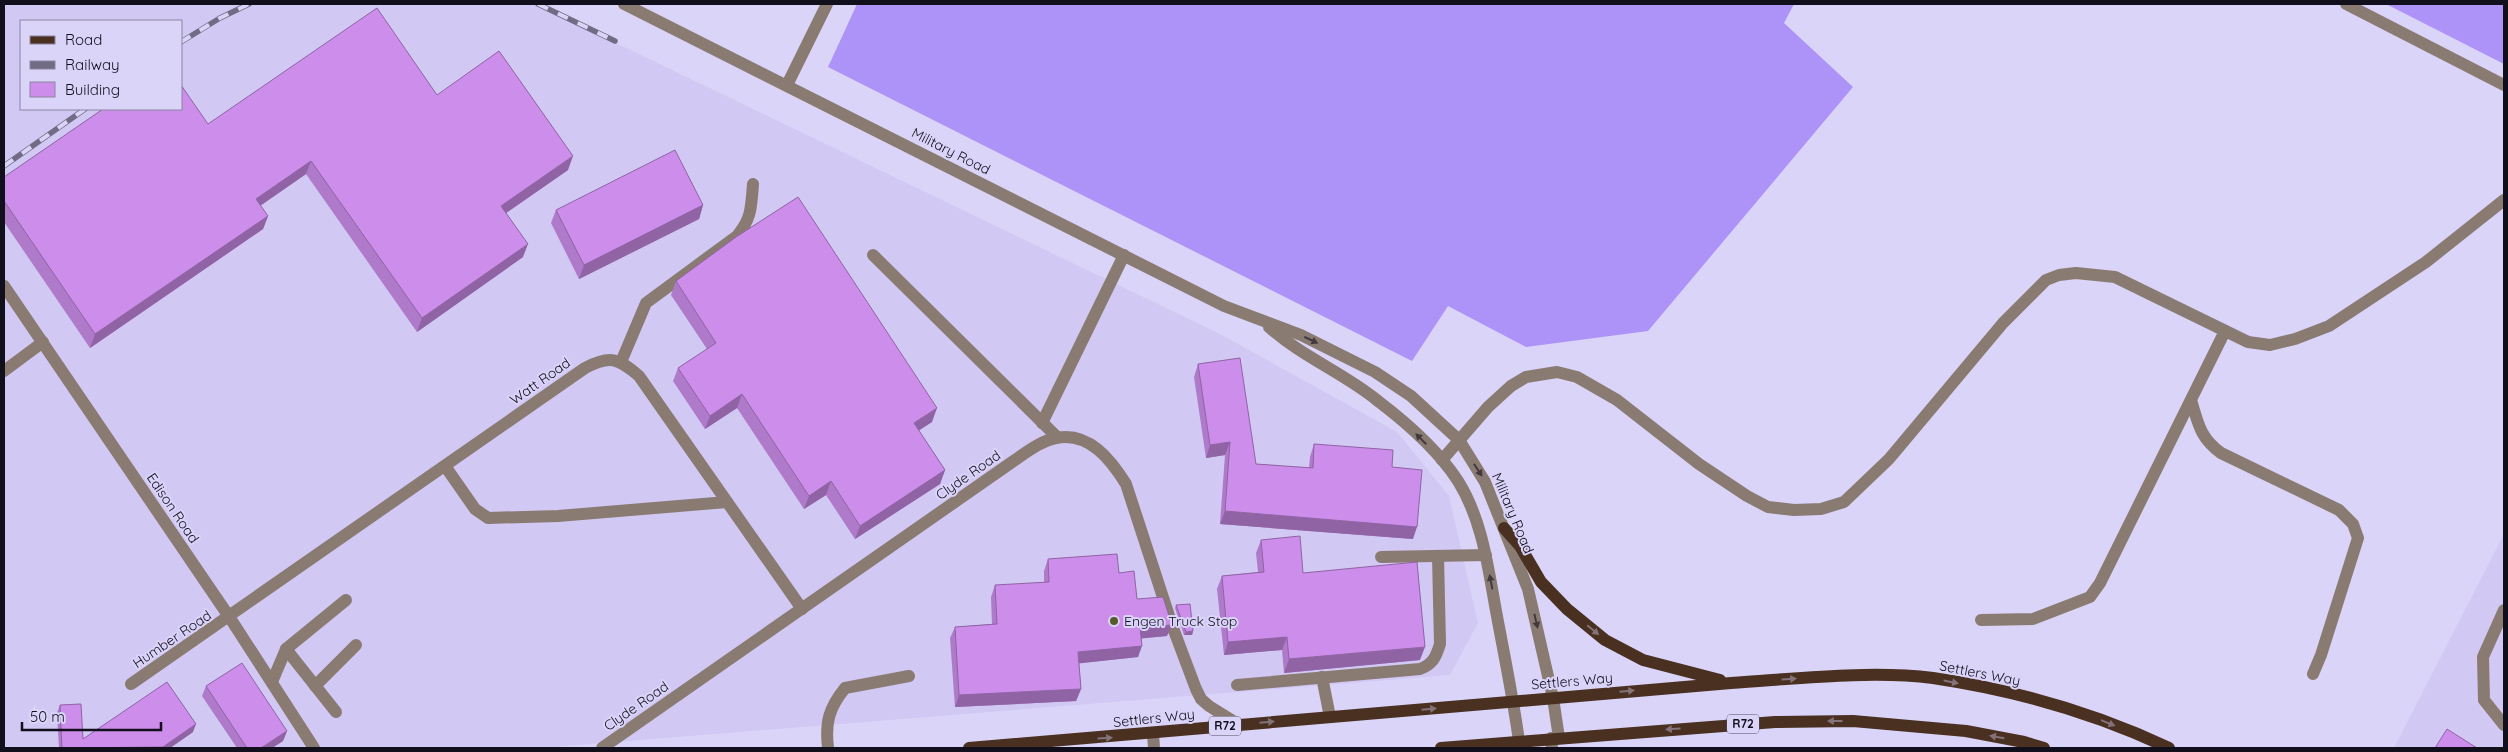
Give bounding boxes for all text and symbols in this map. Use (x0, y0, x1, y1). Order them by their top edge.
legend (20, 20, 182, 110)
text: Road (65, 30, 102, 49)
text: Railway (65, 55, 120, 74)
text: Building (65, 80, 120, 99)
street label: Military Road (909, 123, 993, 179)
one-way arrow (1304, 336, 1318, 344)
street label: Watt Road (506, 354, 574, 408)
one-way arrow (1415, 433, 1427, 445)
street label: Clyde Road (932, 446, 1004, 504)
one-way arrow (1473, 463, 1482, 477)
street label: Edison Road (143, 469, 203, 547)
street label: Military Road (1488, 470, 1538, 556)
one-way arrow (1486, 573, 1494, 589)
street label: Humber Road (129, 606, 215, 672)
place label: Engen Truck Stop (1124, 612, 1237, 630)
one-way arrow (1532, 614, 1540, 629)
marker: Engen Truck Stop (1108, 615, 1120, 627)
one-way arrow (1586, 624, 1599, 635)
street label: Settlers Way (1938, 656, 2022, 690)
street label: Settlers Way (1530, 668, 1614, 694)
one-way arrow (1782, 675, 1798, 683)
street label: Clyde Road (600, 677, 672, 735)
one-way arrow (1944, 679, 1960, 687)
one-way arrow (1620, 687, 1636, 695)
scale bar (22, 700, 161, 732)
one-way arrow (1421, 704, 1437, 712)
street label: Settlers Way (1112, 705, 1196, 731)
text: 50 m (30, 707, 65, 726)
road number: R72 (1727, 714, 1759, 734)
road number: R72 (1209, 716, 1241, 736)
one-way arrow (1827, 717, 1843, 725)
one-way arrow (1259, 718, 1275, 726)
one-way arrow (2101, 719, 2116, 727)
one-way arrow (1665, 726, 1681, 734)
one-way arrow (1097, 733, 1113, 741)
one-way arrow (1989, 733, 2004, 741)

